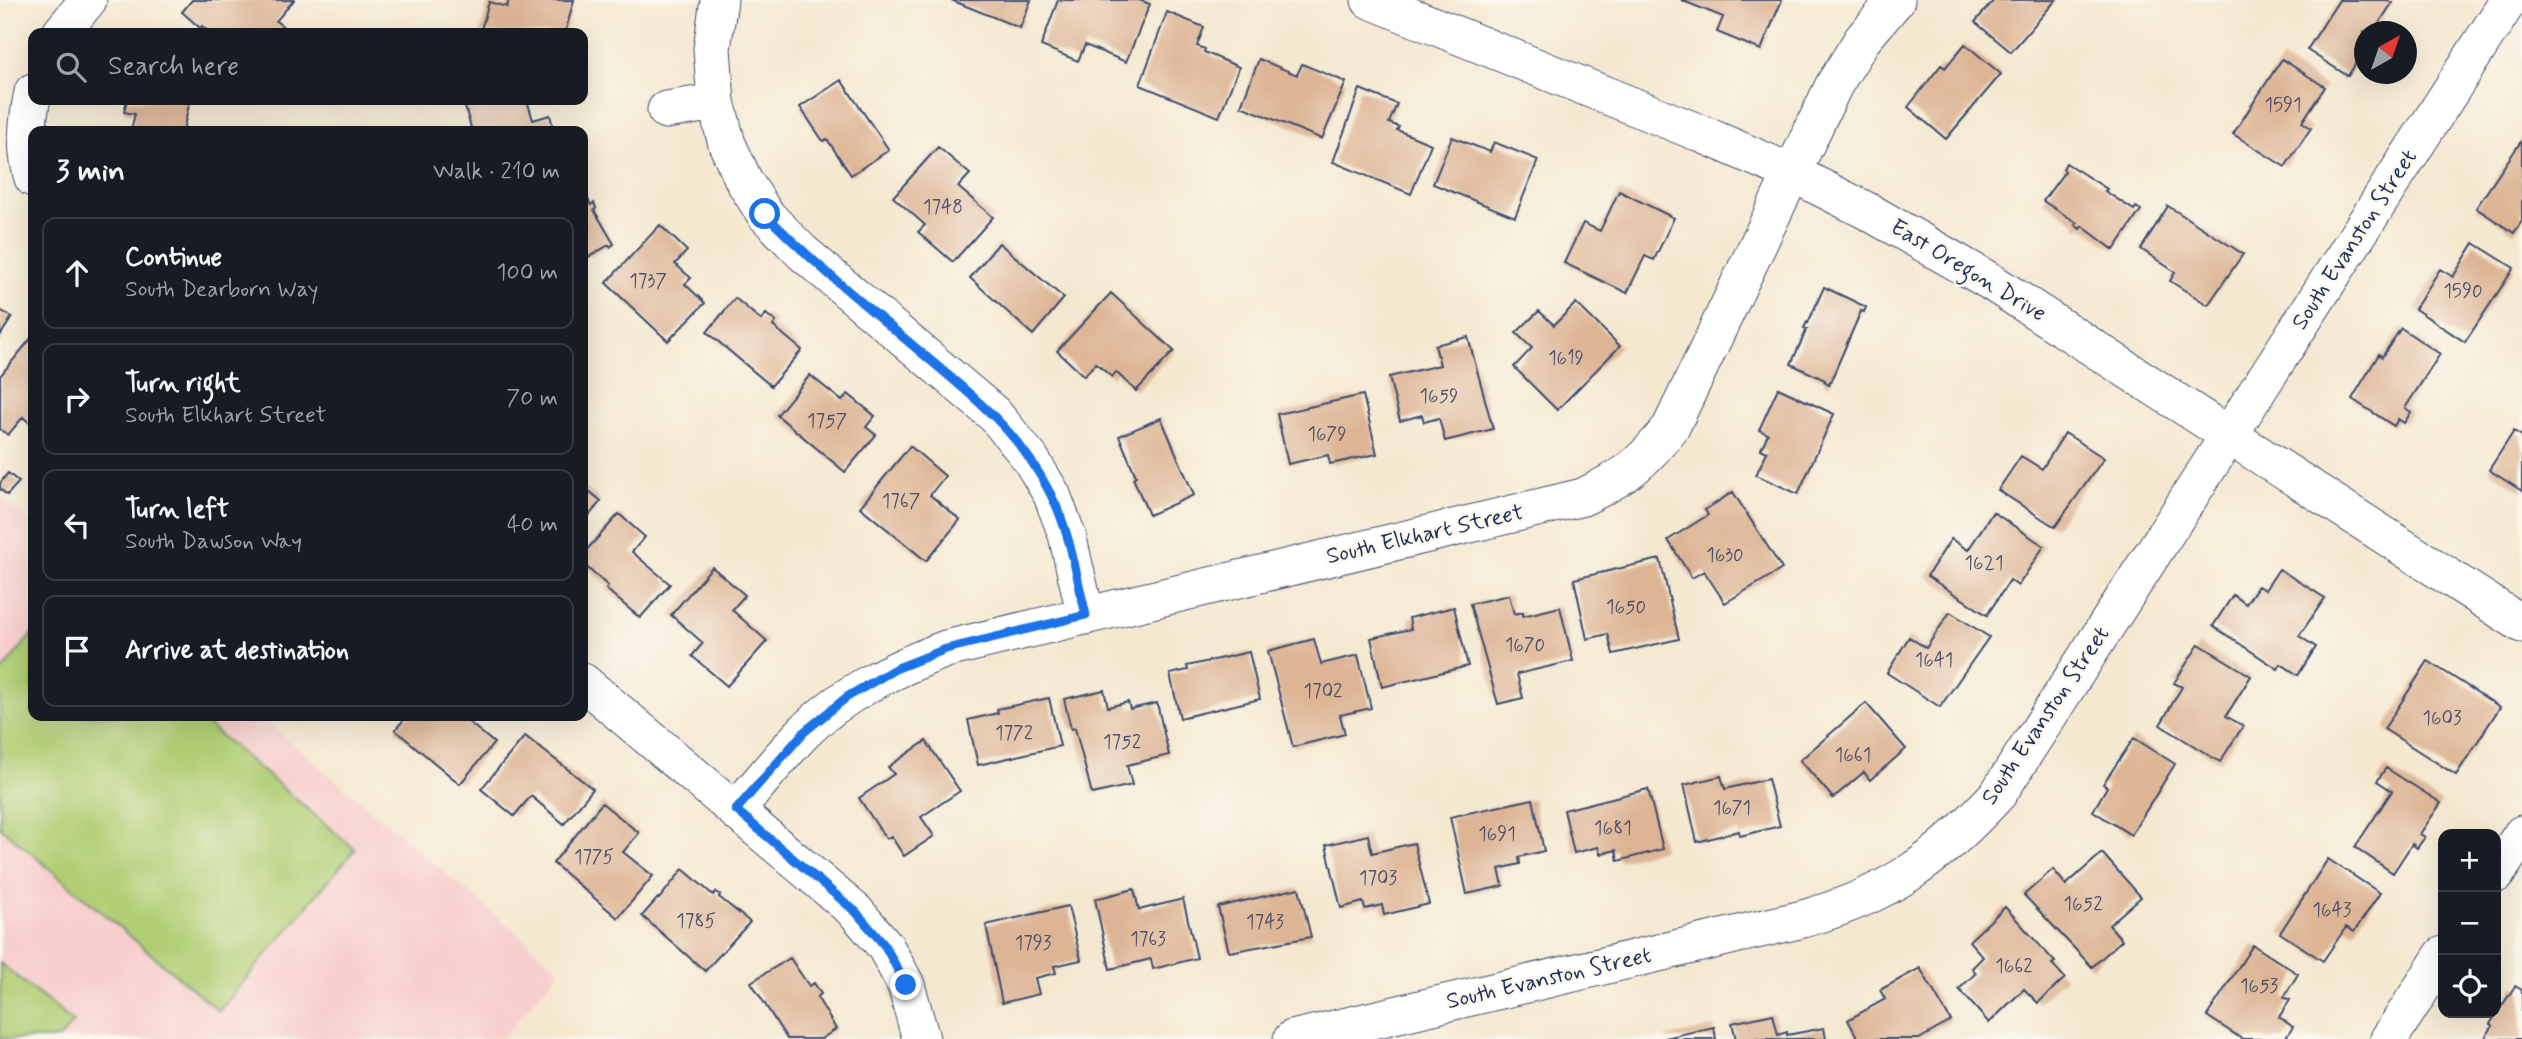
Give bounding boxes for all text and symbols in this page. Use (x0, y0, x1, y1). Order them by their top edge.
north arrow (2354, 21, 2417, 84)
search box (28, 28, 588, 105)
icon: search (52, 48, 90, 86)
text: Search here (108, 50, 239, 84)
house number: 1591 (2264, 93, 2302, 118)
street label: South Evanston Street (2285, 144, 2425, 336)
text: 3 min (56, 152, 125, 191)
text: Walk · 210 m (433, 157, 560, 187)
house number: 1748 (923, 195, 963, 220)
route start (749, 198, 780, 229)
street label: East Oregon Drive (1884, 213, 2051, 331)
text: Continue (125, 241, 222, 275)
icon: ahead (58, 254, 96, 292)
text: 100 m (496, 258, 558, 288)
house number: 1737 (629, 269, 667, 294)
text: South Dearborn Way (125, 275, 318, 305)
house number: 1590 (2443, 279, 2483, 304)
house number: 1619 (1548, 346, 1584, 371)
text: Turn right (125, 367, 241, 401)
icon: right (58, 380, 96, 418)
text: 70 m (506, 384, 558, 414)
house number: 1659 (1420, 384, 1458, 409)
text: South Elkhart Street (125, 401, 326, 431)
house number: 1757 (807, 409, 847, 434)
house number: 1679 (1308, 422, 1346, 447)
house number: 1767 (882, 489, 920, 514)
text: Turn left (125, 493, 229, 527)
street label: South Elkhart Street (1323, 498, 1527, 572)
icon: left (58, 506, 96, 544)
text: 40 m (507, 510, 558, 540)
text: South Dawson Way (125, 527, 302, 557)
house number: 1630 (1706, 543, 1744, 568)
house number: 1621 (1965, 551, 2003, 576)
house number: 1650 (1606, 595, 1646, 620)
street label: South Evanston Street (1975, 621, 2117, 811)
icon: arrive (58, 632, 96, 670)
house number: 1670 (1505, 633, 1545, 658)
text: Arrive at destination (125, 634, 349, 668)
house number: 1641 (1915, 648, 1953, 673)
house number: 1702 (1304, 679, 1342, 704)
house number: 1603 (2422, 706, 2462, 731)
house number: 1772 (995, 721, 1033, 746)
house number: 1752 (1103, 730, 1141, 755)
house number: 1661 (1835, 743, 1871, 768)
house number: 1671 (1713, 796, 1751, 821)
house number: 1681 (1594, 816, 1632, 841)
house number: 1691 (1478, 822, 1516, 847)
map controls (2438, 829, 2501, 1018)
button: + (2438, 829, 2501, 892)
house number: 1775 (574, 845, 614, 870)
house number: 1703 (1359, 866, 1397, 891)
house number: 1652 (2064, 892, 2102, 917)
button: − (2438, 892, 2501, 955)
house number: 1643 (2313, 898, 2352, 923)
house number: 1785 (676, 909, 716, 934)
house number: 1743 (1246, 910, 1284, 935)
house number: 1763 (1130, 927, 1166, 952)
house number: 1793 (1015, 931, 1052, 956)
street label: South Evanston Street (1444, 941, 1654, 1017)
house number: 1662 (1995, 954, 2033, 979)
button: locate (2438, 955, 2501, 1018)
route end (890, 969, 921, 1000)
house number: 1653 (2240, 974, 2278, 999)

